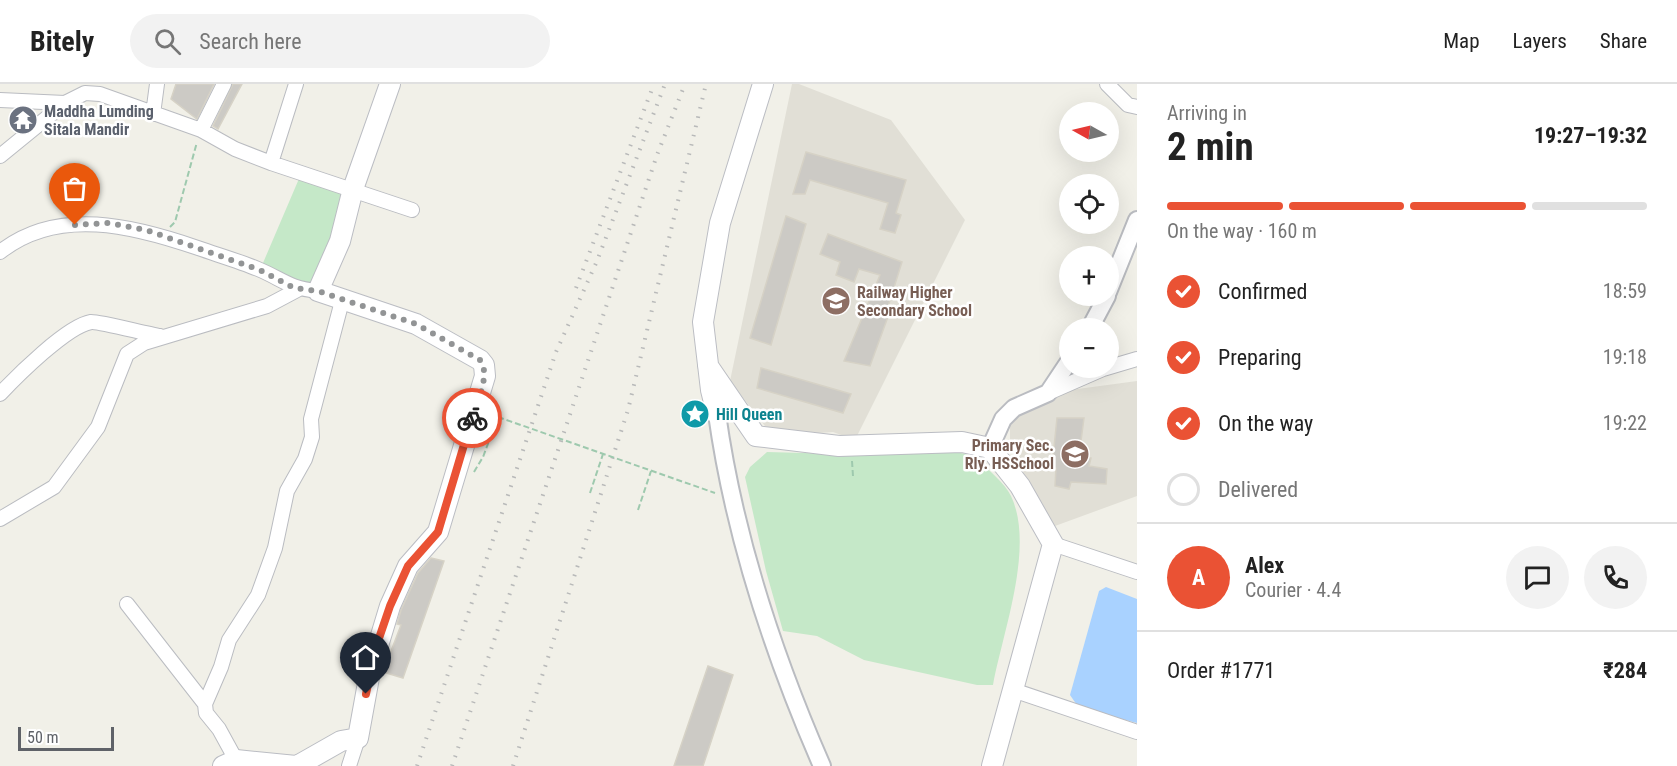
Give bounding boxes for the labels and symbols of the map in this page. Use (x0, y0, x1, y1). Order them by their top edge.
place label: Maddha Lumding Sitala Mandir (44, 102, 154, 139)
north arrow (1059, 102, 1119, 162)
temple icon: Maddha Lumding Sitala Mandir (7, 104, 39, 136)
pin (49, 163, 100, 225)
place label: Railway Higher Secondary School (857, 283, 972, 320)
school or university icon: Railway Higher Secondary School (820, 285, 852, 317)
courier (442, 388, 502, 448)
place icon: Hill Queen (679, 398, 711, 430)
place label: Hill Queen (716, 405, 782, 424)
place label: Primary Sec. Rly. HSSchool (965, 436, 1054, 473)
school or university icon: Primary Sec. Rly. HSSchool (1059, 438, 1091, 470)
pin (340, 632, 391, 694)
scale bar (18, 724, 114, 752)

